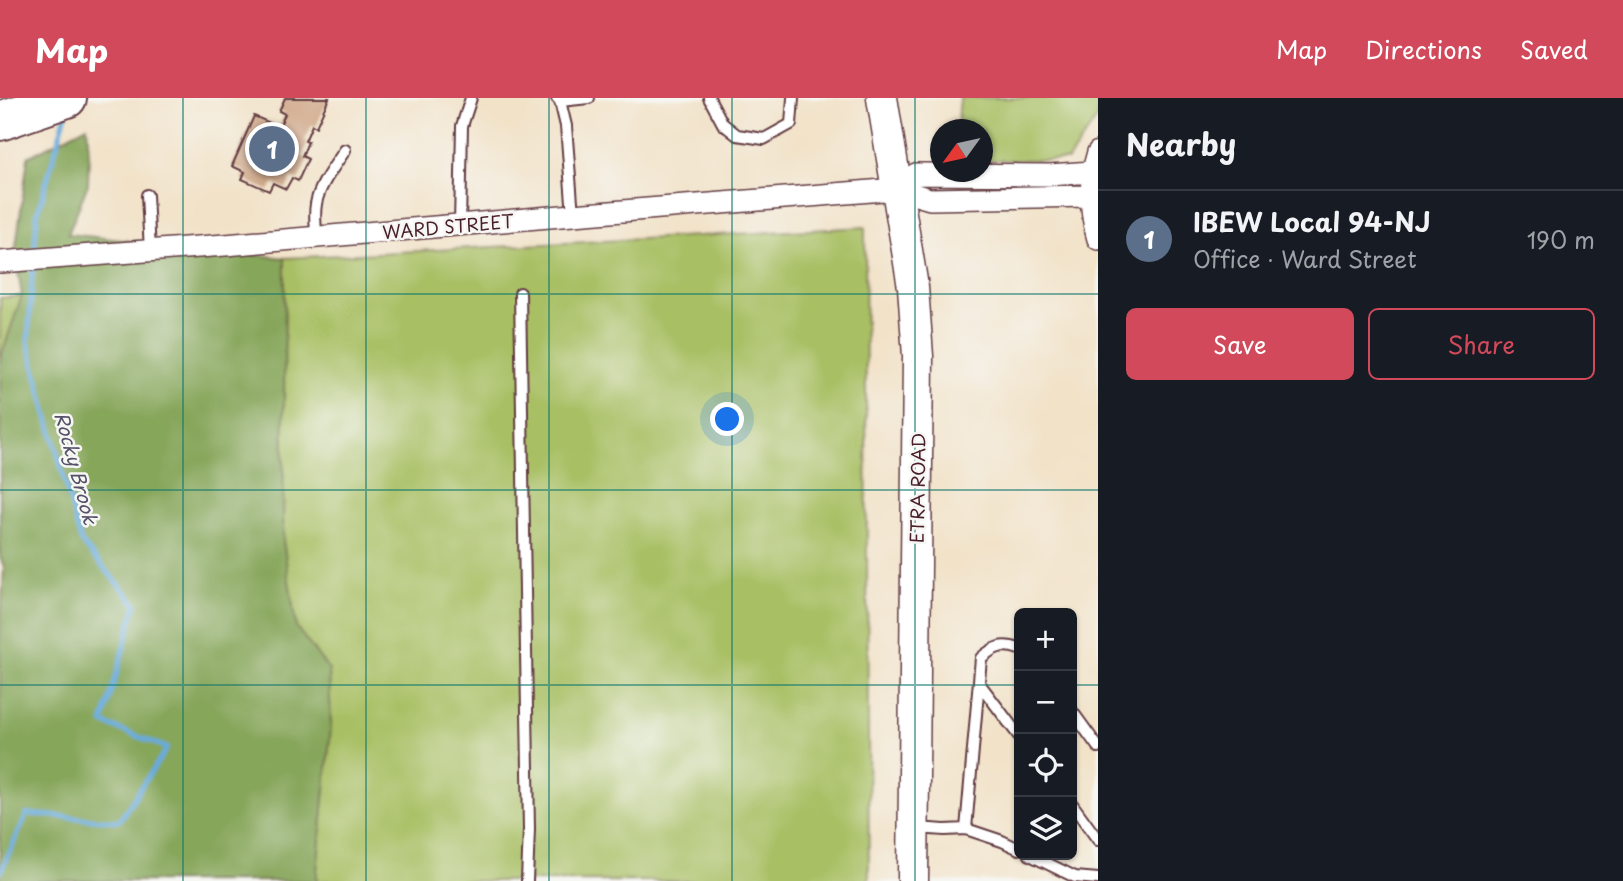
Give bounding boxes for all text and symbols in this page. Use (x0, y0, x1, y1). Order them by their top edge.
text: Map (35, 24, 108, 74)
text: Map (1276, 31, 1327, 67)
text: Directions (1365, 31, 1482, 67)
text: Saved (1520, 31, 1588, 67)
north arrow (930, 119, 993, 182)
text: Nearby (1126, 121, 1236, 166)
pin: 1 (249, 123, 295, 175)
text: IBEW Local 94-NJ (1193, 202, 1431, 241)
street label: WARD STREET (381, 207, 515, 245)
text: 1 (1144, 222, 1155, 257)
text: 190 m (1527, 222, 1595, 257)
text: Office · Ward Street (1193, 241, 1417, 276)
button: Save (1126, 308, 1354, 380)
button: Share (1368, 308, 1595, 380)
your location (710, 402, 744, 436)
water label: Rocky Brook (49, 409, 106, 529)
street label: ETRA ROAD (903, 433, 931, 543)
map controls (1014, 608, 1077, 860)
button: + (1014, 608, 1077, 671)
button: − (1014, 671, 1077, 734)
button: locate (1014, 734, 1077, 797)
button: layers (1014, 797, 1077, 860)

